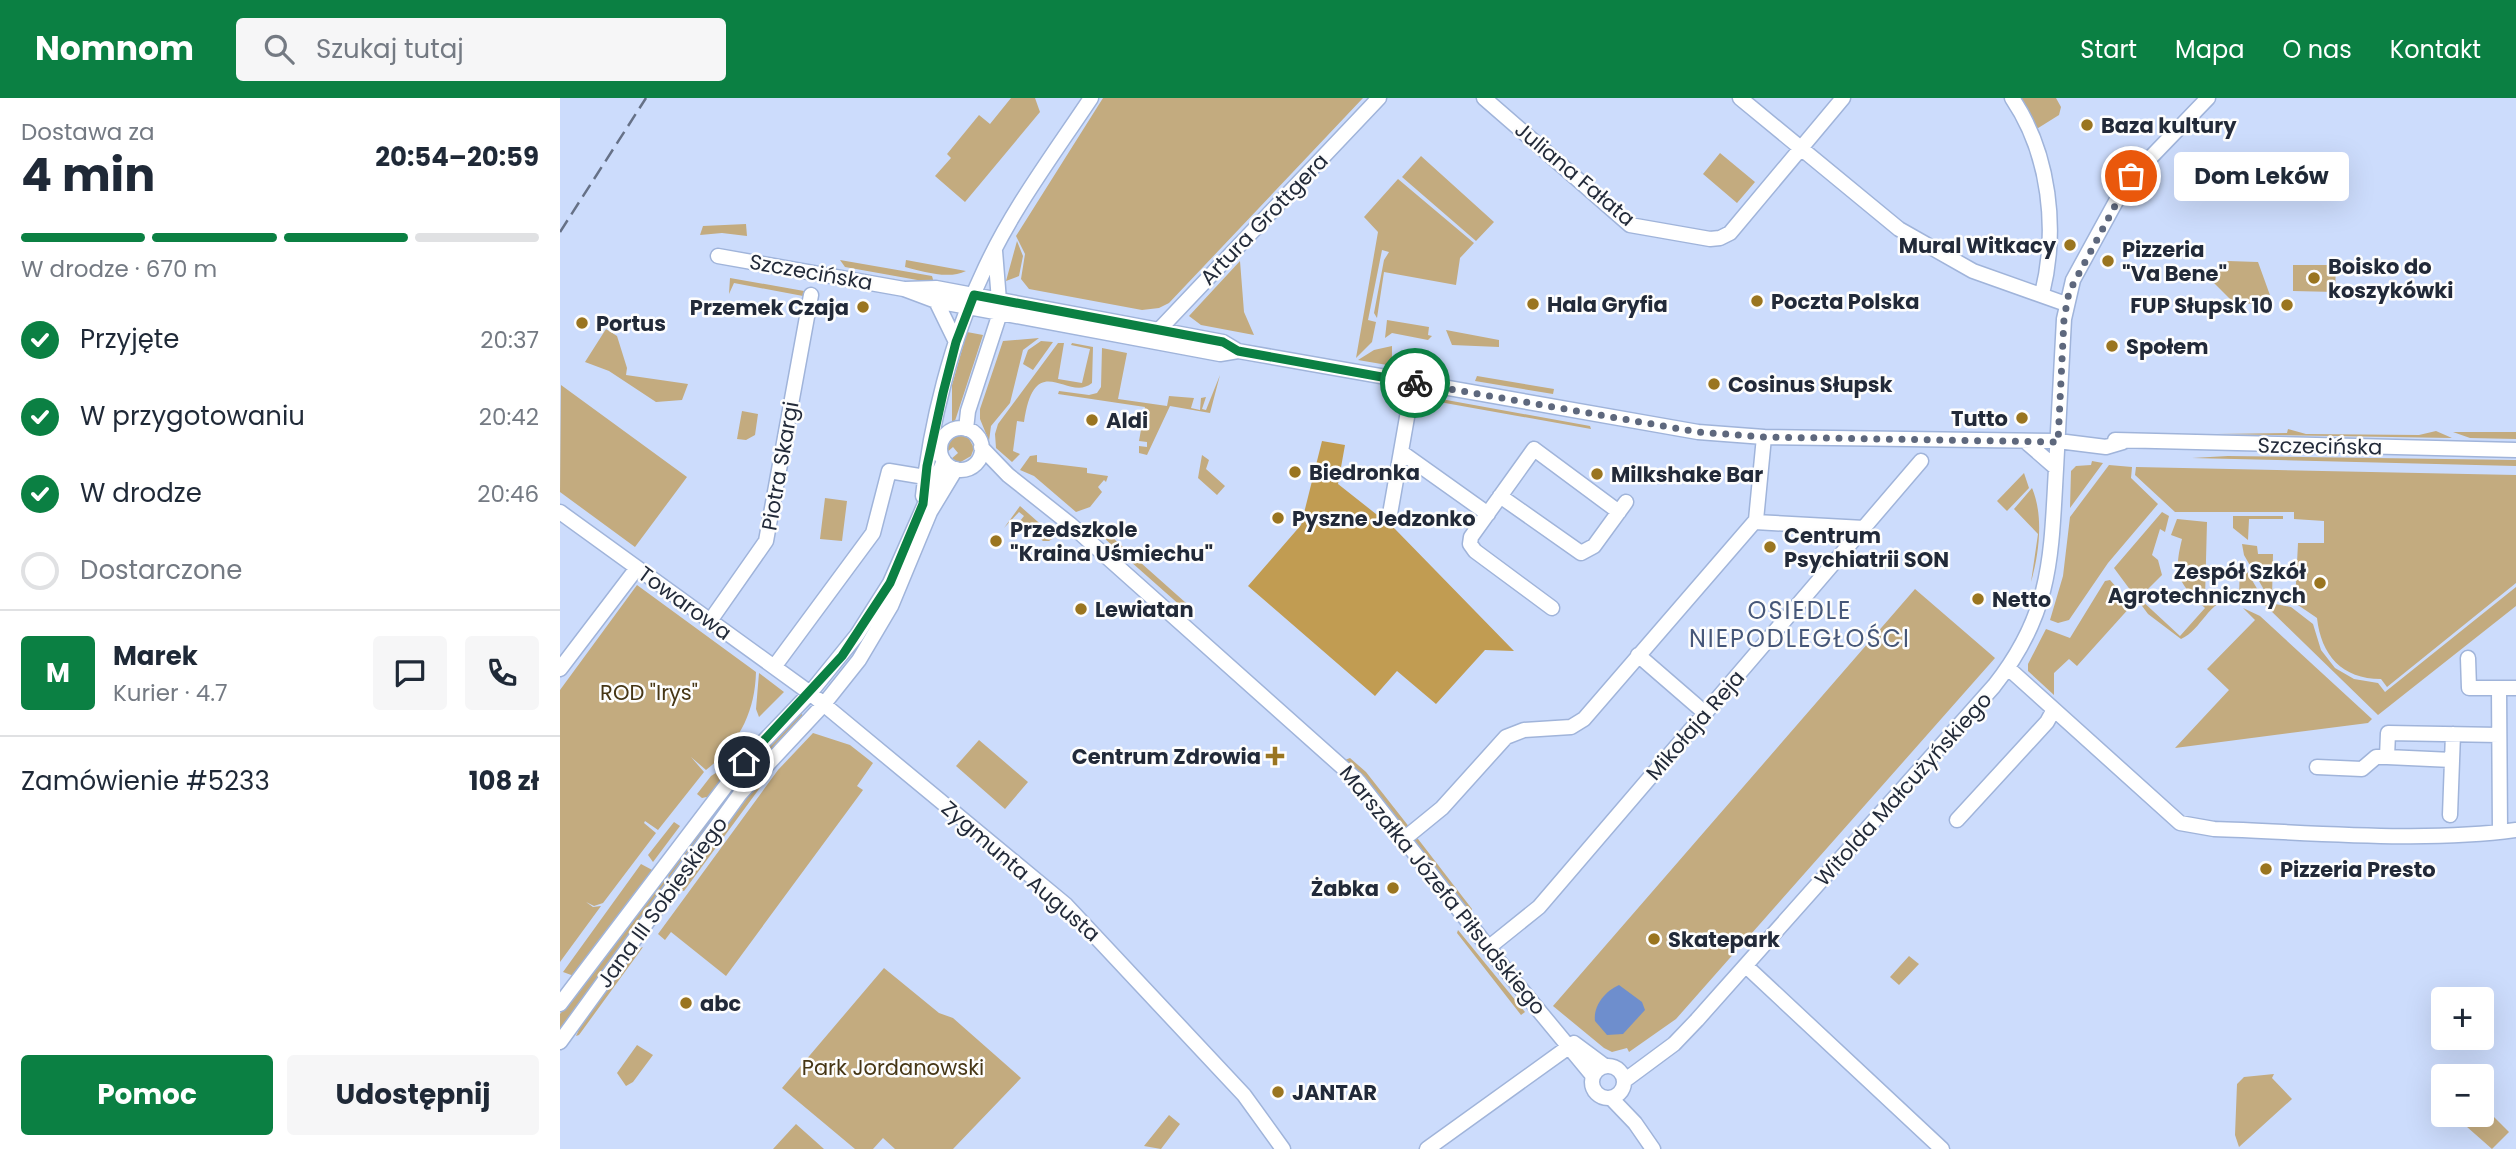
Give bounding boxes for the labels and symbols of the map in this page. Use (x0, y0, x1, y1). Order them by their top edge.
place label: Baza kultury (2101, 111, 2237, 140)
street label: Juliana Fałata (1509, 115, 1641, 233)
marker: Baza kultury (2079, 117, 2095, 133)
pin (2101, 146, 2161, 206)
street label: Artura Grottgera (1194, 147, 1334, 291)
callout: Dom Leków (2173, 152, 2348, 200)
place label: Mural Witkacy (1899, 231, 2057, 260)
place label: Pizzeria "Va Bene" (2122, 235, 2227, 288)
marker: Mural Witkacy (2062, 237, 2078, 253)
street label: Szczecińska (747, 247, 875, 297)
place label: Boisko do koszykówki (2328, 252, 2453, 305)
marker: Pizzeria "Va Bene" (2100, 253, 2116, 269)
marker: Boisko do koszykówki (2306, 270, 2322, 286)
place label: Poczta Polska (1771, 287, 1919, 316)
place label: Hala Gryfia (1547, 290, 1668, 319)
place label: FUP Słupsk 10 (2130, 291, 2273, 320)
place label: Przemek Czaja (690, 293, 849, 322)
marker: Poczta Polska (1749, 293, 1765, 309)
marker: Hala Gryfia (1525, 296, 1541, 312)
marker: FUP Słupsk 10 (2279, 297, 2295, 313)
marker: Przemek Czaja (855, 299, 871, 315)
place label: Portus (596, 309, 666, 338)
marker: Portus (574, 315, 590, 331)
place label: Społem (2126, 332, 2208, 361)
marker: Społem (2104, 338, 2120, 354)
courier (1380, 348, 1450, 418)
place label: Cosinus Słupsk (1728, 370, 1893, 399)
marker: Cosinus Słupsk (1706, 376, 1722, 392)
street label: Piotra Skargi (754, 399, 806, 533)
place label: Tutto (1951, 404, 2008, 433)
place label: Aldi (1106, 406, 1148, 435)
marker: Tutto (2014, 410, 2030, 426)
marker: Aldi (1084, 412, 1100, 428)
street label: Szczecińska (2257, 430, 2383, 462)
place label: Biedronka (1309, 458, 1420, 487)
place label: Milkshake Bar (1611, 460, 1763, 489)
marker: Biedronka (1287, 464, 1303, 480)
marker: Milkshake Bar (1589, 466, 1605, 482)
place label: Pyszne Jedzonko (1292, 504, 1476, 533)
marker: Pyszne Jedzonko (1270, 510, 1286, 526)
place label: Przedszkole "Kraina Uśmiechu" (1010, 515, 1213, 568)
place label: Centrum Psychiatrii SON (1784, 521, 1949, 574)
marker: Przedszkole "Kraina Uśmiechu" (988, 533, 1004, 549)
marker: Centrum Psychiatrii SON (1762, 539, 1778, 555)
place label: Zespół Szkół Agrotechnicznych (2108, 557, 2306, 610)
street label: Towarowa (632, 559, 738, 647)
marker: Zespół Szkół Agrotechnicznych (2312, 575, 2328, 591)
place label: Netto (1992, 585, 2051, 614)
marker: Netto (1970, 591, 1986, 607)
district label: OSIEDLE NIEPODLEGŁOŚCI (1689, 594, 1911, 655)
place label: Lewiatan (1095, 595, 1194, 624)
marker: Lewiatan (1073, 601, 1089, 617)
street label: Mikołaja Reja (1639, 664, 1751, 786)
park label: ROD "Irys" (600, 678, 698, 707)
street label: Witolda Małcużyńskiego (1808, 686, 1998, 892)
pin (714, 732, 774, 792)
place label: Centrum Zdrowia (1072, 742, 1261, 771)
marker: Centrum Zdrowia (1267, 748, 1283, 764)
street label: Marszałka Józefa Piłsudskiego (1333, 759, 1553, 1021)
street label: Zygmunta Augusta (935, 794, 1107, 948)
street label: Jana III Sobieskiego (590, 810, 734, 994)
place label: Pizzeria Presto (2280, 855, 2436, 884)
marker: Pizzeria Presto (2258, 861, 2274, 877)
place label: Żabka (1311, 874, 1379, 903)
marker: Żabka (1385, 880, 1401, 896)
place label: Skatepark (1668, 925, 1780, 954)
marker: Skatepark (1646, 931, 1662, 947)
place label: abc (700, 989, 742, 1018)
marker: abc (678, 995, 694, 1011)
park label: Park Jordanowski (802, 1053, 984, 1082)
place label: JANTAR (1292, 1078, 1377, 1107)
marker: JANTAR (1270, 1084, 1286, 1100)

